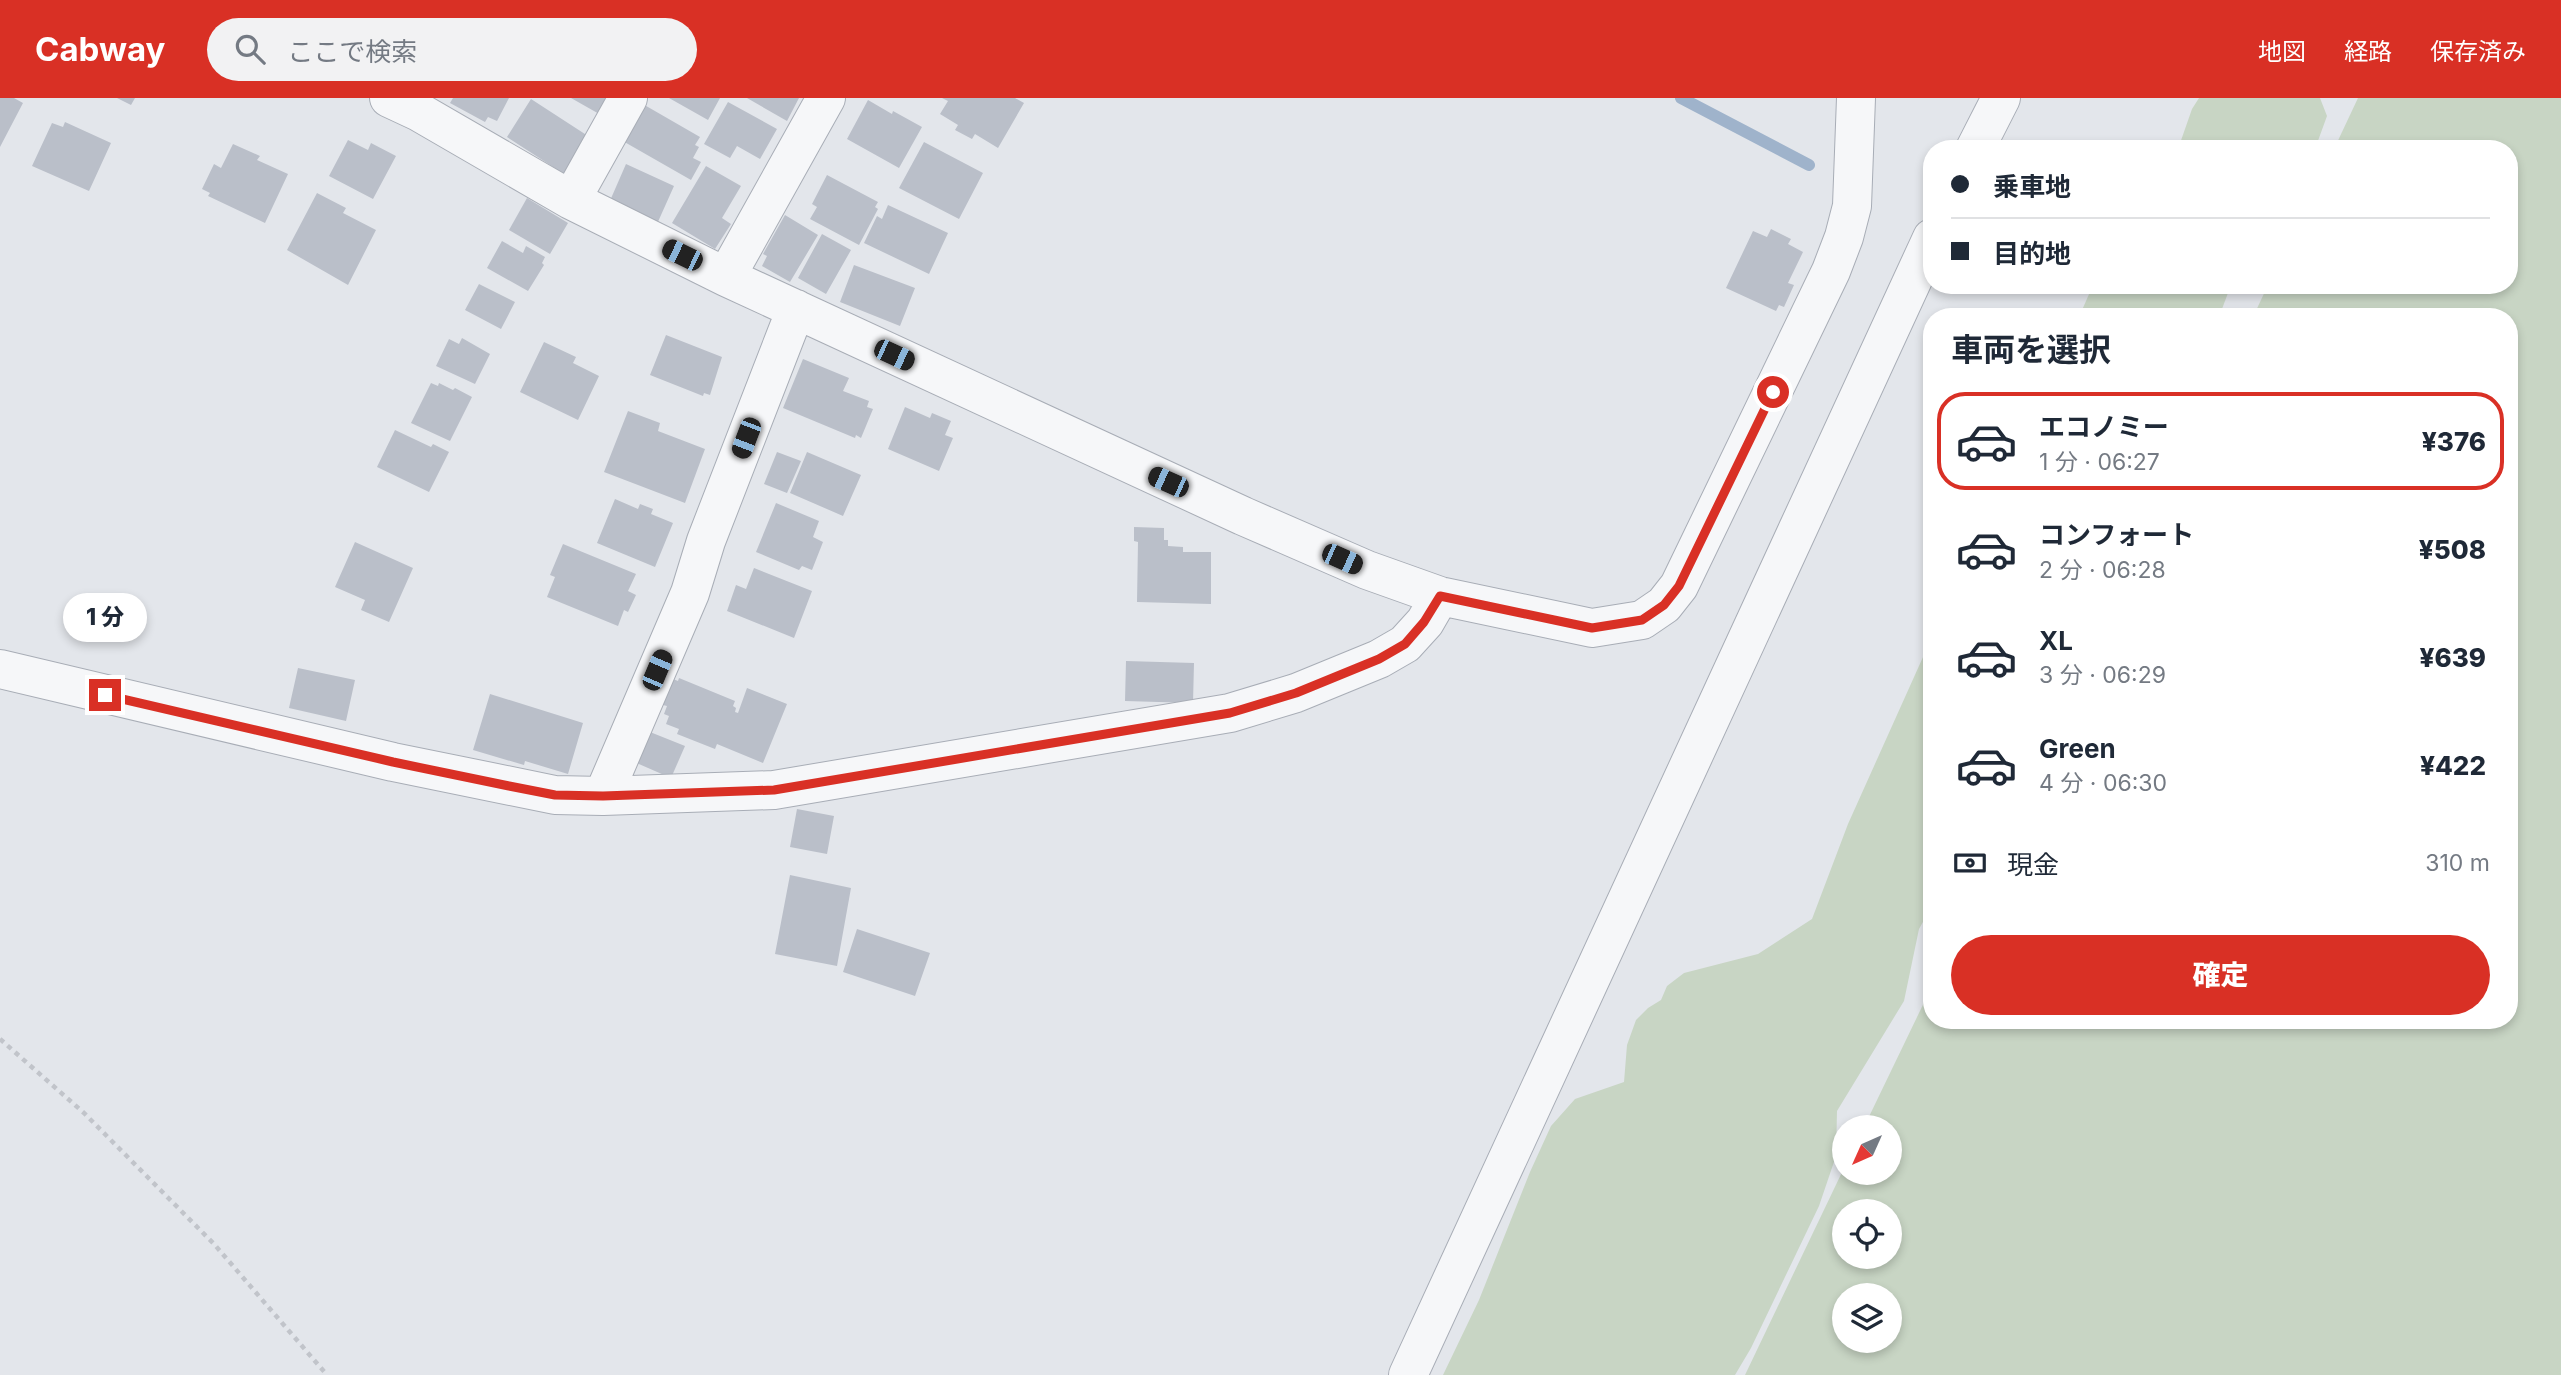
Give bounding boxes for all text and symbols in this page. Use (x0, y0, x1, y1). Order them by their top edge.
search box (207, 18, 697, 81)
text: Cabway (35, 29, 165, 69)
icon: search (231, 30, 269, 68)
text: ここで検索 (287, 36, 417, 67)
text: 地図 (2258, 37, 2306, 66)
text: 経路 (2344, 37, 2392, 66)
text: 保存済み (2430, 37, 2526, 66)
text: 乗車地 (1993, 171, 2071, 202)
car (659, 236, 706, 274)
text: 目的地 (1993, 238, 2071, 269)
text: 車両を選択 (1951, 330, 2111, 369)
car (871, 337, 918, 373)
route start (1757, 376, 1789, 408)
icon: car (1955, 410, 2018, 473)
text: エコノミー (2039, 411, 2169, 442)
car (729, 415, 764, 461)
text: ¥376 (2422, 426, 2486, 457)
text: 1 分 · 06:27 (2039, 448, 2160, 476)
car (1145, 464, 1192, 500)
icon: car (1955, 518, 2018, 581)
text: コンフォート (2039, 519, 2194, 550)
text: ¥508 (2419, 534, 2486, 565)
car (1319, 541, 1366, 577)
text: 2 分 · 06:28 (2039, 556, 2166, 584)
callout: 1 分 (63, 594, 147, 642)
text: 1 分 (86, 603, 124, 631)
text: XL (2039, 625, 2073, 656)
icon: car (1955, 626, 2018, 689)
text: ¥639 (2419, 642, 2486, 673)
car (640, 647, 675, 693)
text: 3 分 · 06:29 (2039, 661, 2166, 689)
route end (89, 679, 121, 711)
text: Green (2039, 733, 2116, 764)
icon: car (1955, 734, 2018, 797)
text: ¥422 (2420, 750, 2486, 781)
text: 4 分 · 06:30 (2039, 769, 2167, 797)
icon: cash (1951, 844, 1989, 882)
text: 現金 (2007, 849, 2059, 880)
text: 310 m (2425, 849, 2490, 877)
button: 確定 (1951, 935, 2490, 1015)
north arrow (1832, 1115, 1902, 1185)
map controls (1832, 1115, 1902, 1353)
button: locate (1832, 1199, 1902, 1269)
button: layers (1832, 1283, 1902, 1353)

